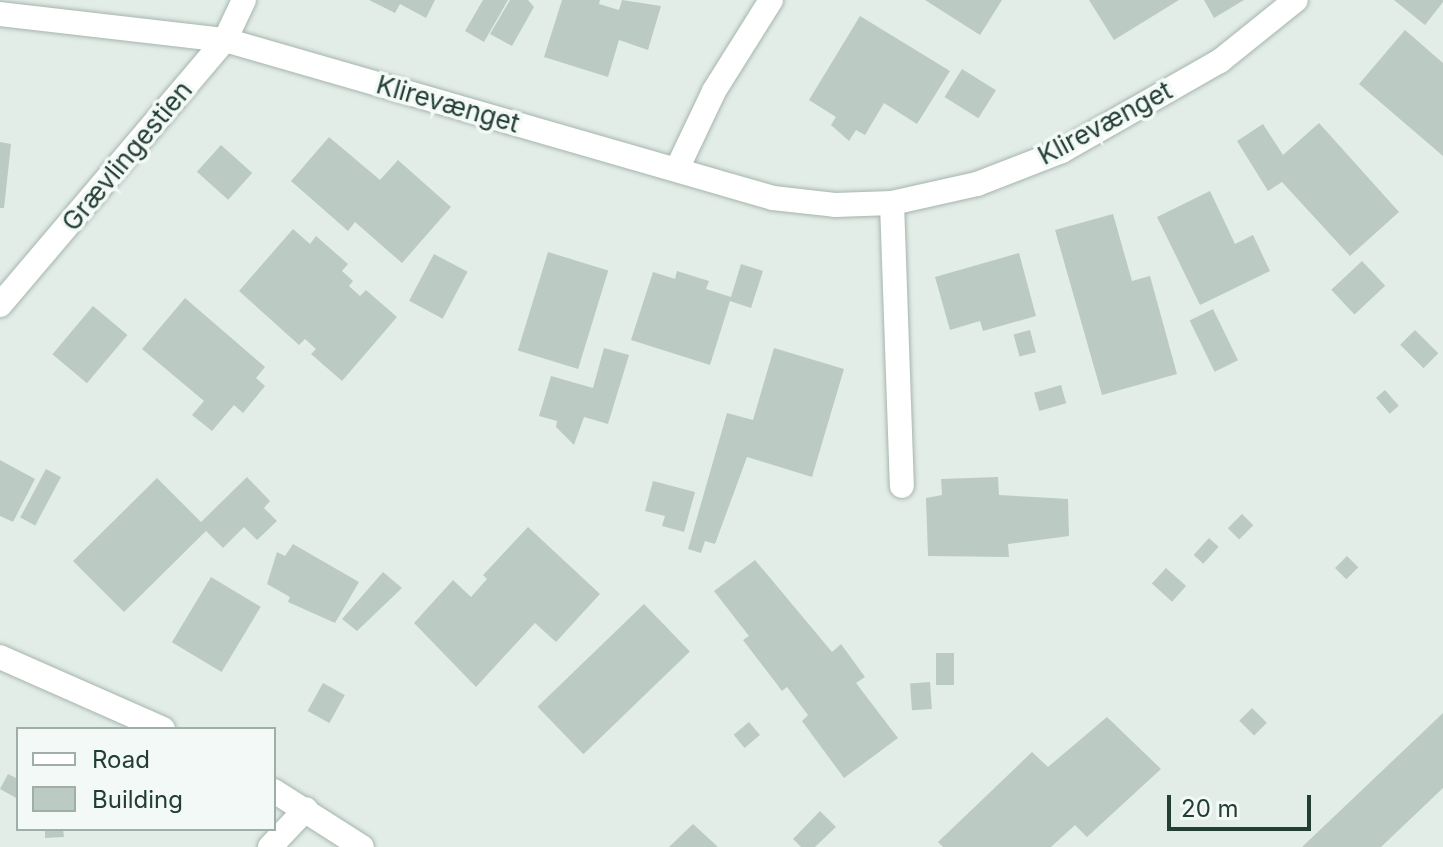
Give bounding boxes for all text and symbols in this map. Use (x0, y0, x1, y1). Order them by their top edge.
street label: Klirevænget (373, 69, 523, 139)
street label: Grævlingestien (55, 75, 199, 237)
street label: Klirevænget (1033, 75, 1177, 171)
legend (16, 727, 276, 831)
text: Road (92, 745, 150, 774)
scale bar (1171, 779, 1315, 829)
text: Building (92, 785, 183, 814)
text: 20 m (1181, 794, 1239, 823)

